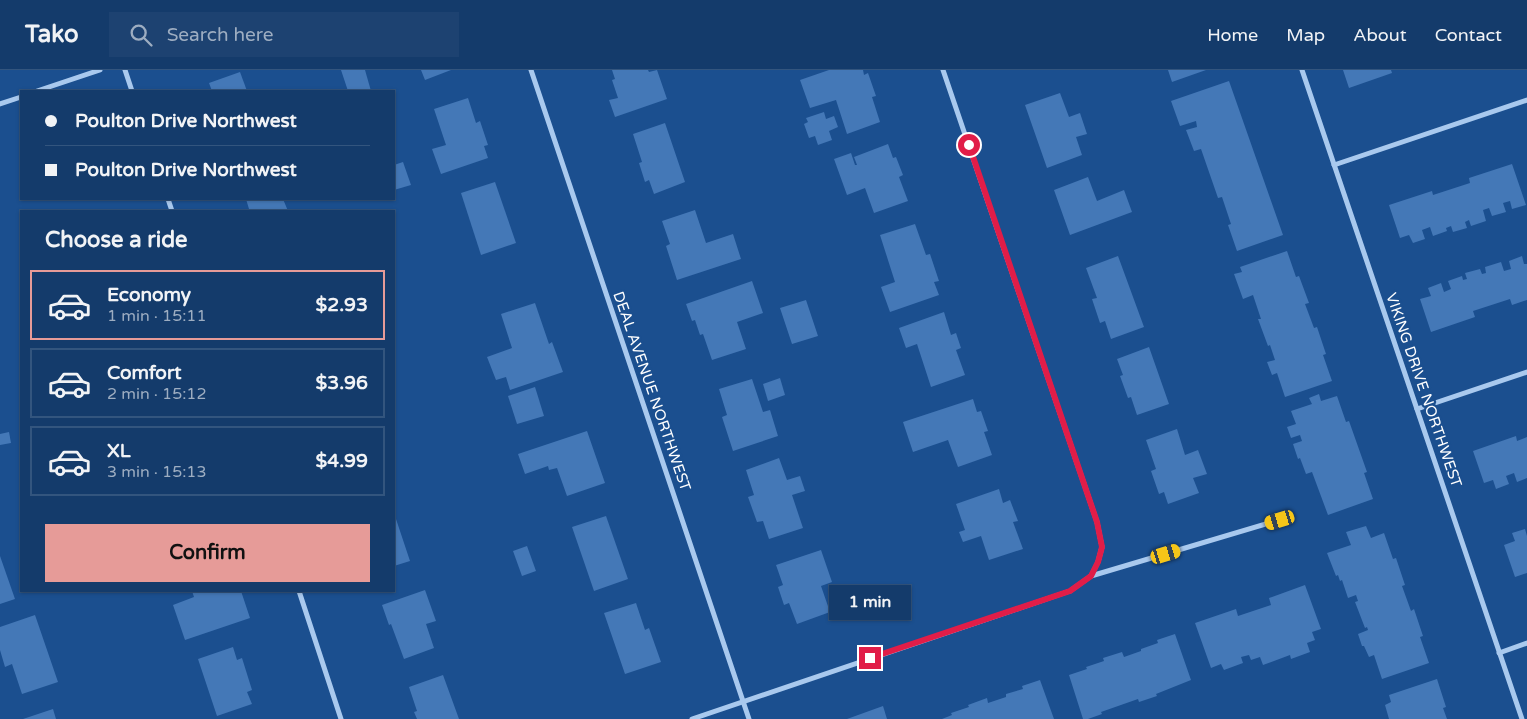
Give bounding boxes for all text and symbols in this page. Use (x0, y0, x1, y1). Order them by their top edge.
search box (109, 12, 459, 57)
text: Tako (25, 20, 79, 49)
icon: search (127, 21, 155, 49)
text: Search here (167, 24, 273, 46)
text: Home (1207, 24, 1258, 46)
text: Map (1286, 24, 1325, 46)
text: About (1353, 24, 1407, 46)
text: Contact (1435, 24, 1502, 46)
text: Poulton Drive Northwest (75, 110, 297, 132)
route start (958, 134, 980, 156)
text: Poulton Drive Northwest (75, 159, 297, 181)
text: Choose a ride (45, 227, 188, 253)
icon: car (47, 283, 92, 328)
text: Economy (107, 284, 191, 306)
street label: DEAL AVENUE NORTHWEST (609, 289, 695, 493)
street label: VIKING DRIVE NORTHWEST (1382, 290, 1466, 490)
text: $2.93 (316, 294, 368, 316)
text: 1 min · 15:11 (107, 306, 206, 326)
icon: car (47, 361, 92, 406)
text: Comfort (107, 362, 181, 384)
text: $3.96 (316, 372, 368, 394)
text: 2 min · 15:12 (107, 384, 206, 404)
icon: car (47, 439, 92, 484)
text: XL (107, 440, 131, 462)
text: $4.99 (316, 450, 368, 472)
text: 3 min · 15:13 (107, 462, 206, 482)
car (1263, 508, 1296, 532)
button: Confirm (45, 524, 370, 582)
car (1149, 542, 1182, 566)
callout: 1 min (829, 586, 911, 620)
text: 1 min (849, 592, 891, 612)
route end (859, 647, 881, 669)

